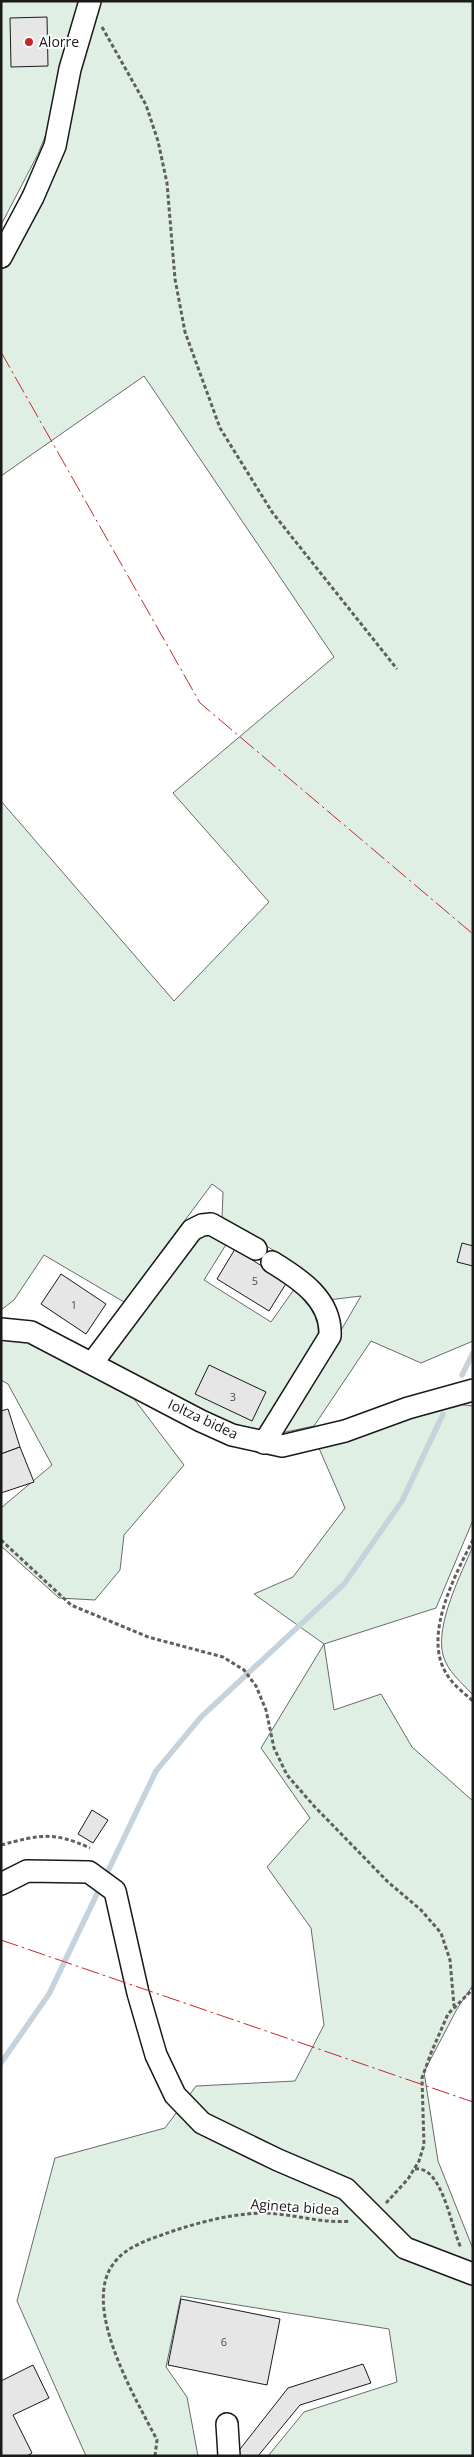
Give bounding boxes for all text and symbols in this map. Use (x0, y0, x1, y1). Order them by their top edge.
place label: Alorre (39, 32, 79, 51)
marker: Alorre (23, 36, 35, 48)
house number: 5 (252, 1273, 258, 1288)
house number: 1 (71, 1297, 77, 1312)
house number: 3 (230, 1389, 236, 1404)
street label: Ioltza bidea (165, 1394, 241, 1443)
street label: Agineta bidea (250, 2194, 340, 2219)
house number: 6 (221, 2334, 227, 2349)

